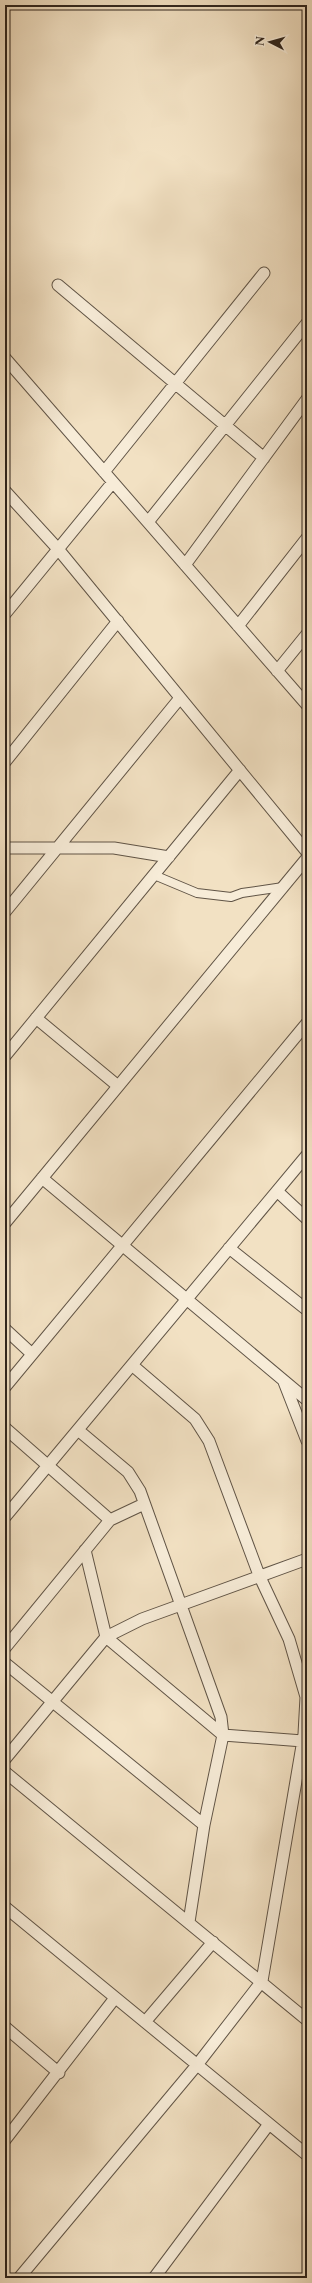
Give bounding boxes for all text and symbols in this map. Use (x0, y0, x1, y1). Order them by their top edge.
north arrow (250, 22, 290, 62)
text: N (253, 35, 268, 46)

